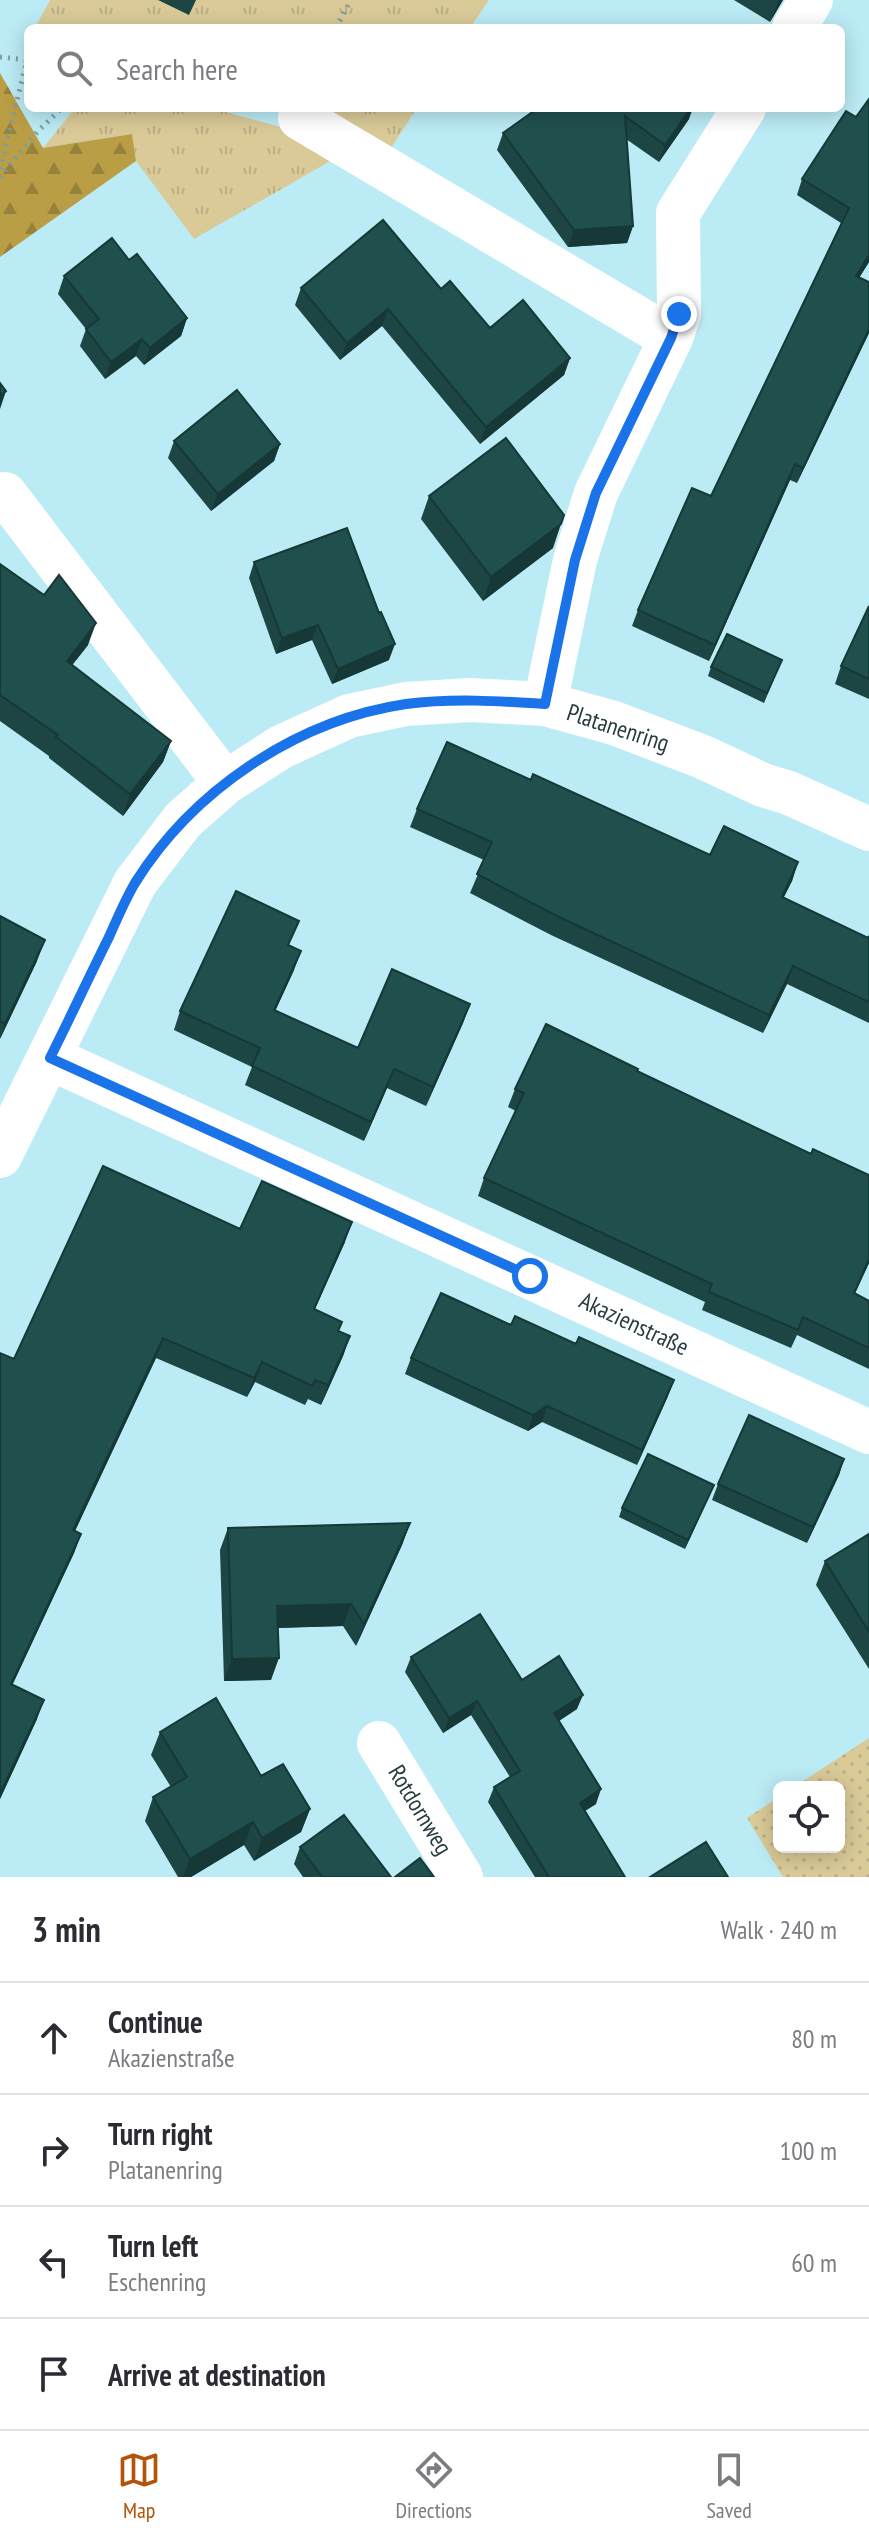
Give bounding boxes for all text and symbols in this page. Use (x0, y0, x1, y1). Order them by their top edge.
search box (24, 24, 845, 112)
icon: search (52, 46, 96, 90)
text: Search here (116, 49, 238, 88)
route end (661, 296, 697, 332)
street label: Platanenring (563, 696, 673, 759)
route start (512, 1258, 548, 1294)
street label: Akazienstraße (575, 1285, 694, 1362)
street label: Rotdornweg (382, 1759, 459, 1860)
map controls (773, 1781, 845, 1853)
button: locate (773, 1781, 845, 1853)
text: 3 min (32, 1907, 101, 1951)
text: Walk · 240 m (720, 1913, 837, 1946)
text: Continue (108, 2002, 203, 2041)
icon: ahead (32, 2016, 76, 2060)
text: 80 m (791, 2022, 837, 2055)
text: Akazienstraße (108, 2041, 235, 2074)
text: Turn right (108, 2114, 212, 2153)
icon: right (32, 2128, 76, 2172)
text: 100 m (779, 2134, 837, 2167)
text: Platanenring (108, 2153, 223, 2186)
text: Turn left (108, 2226, 198, 2265)
icon: left (32, 2240, 76, 2284)
text: 60 m (791, 2246, 837, 2279)
text: Eschenring (108, 2265, 206, 2298)
icon: arrive (32, 2352, 76, 2396)
text: Arrive at destination (108, 2355, 326, 2394)
tab: Map (117, 2448, 161, 2524)
tab: Directions (396, 2448, 472, 2524)
tab: Saved (706, 2448, 752, 2524)

